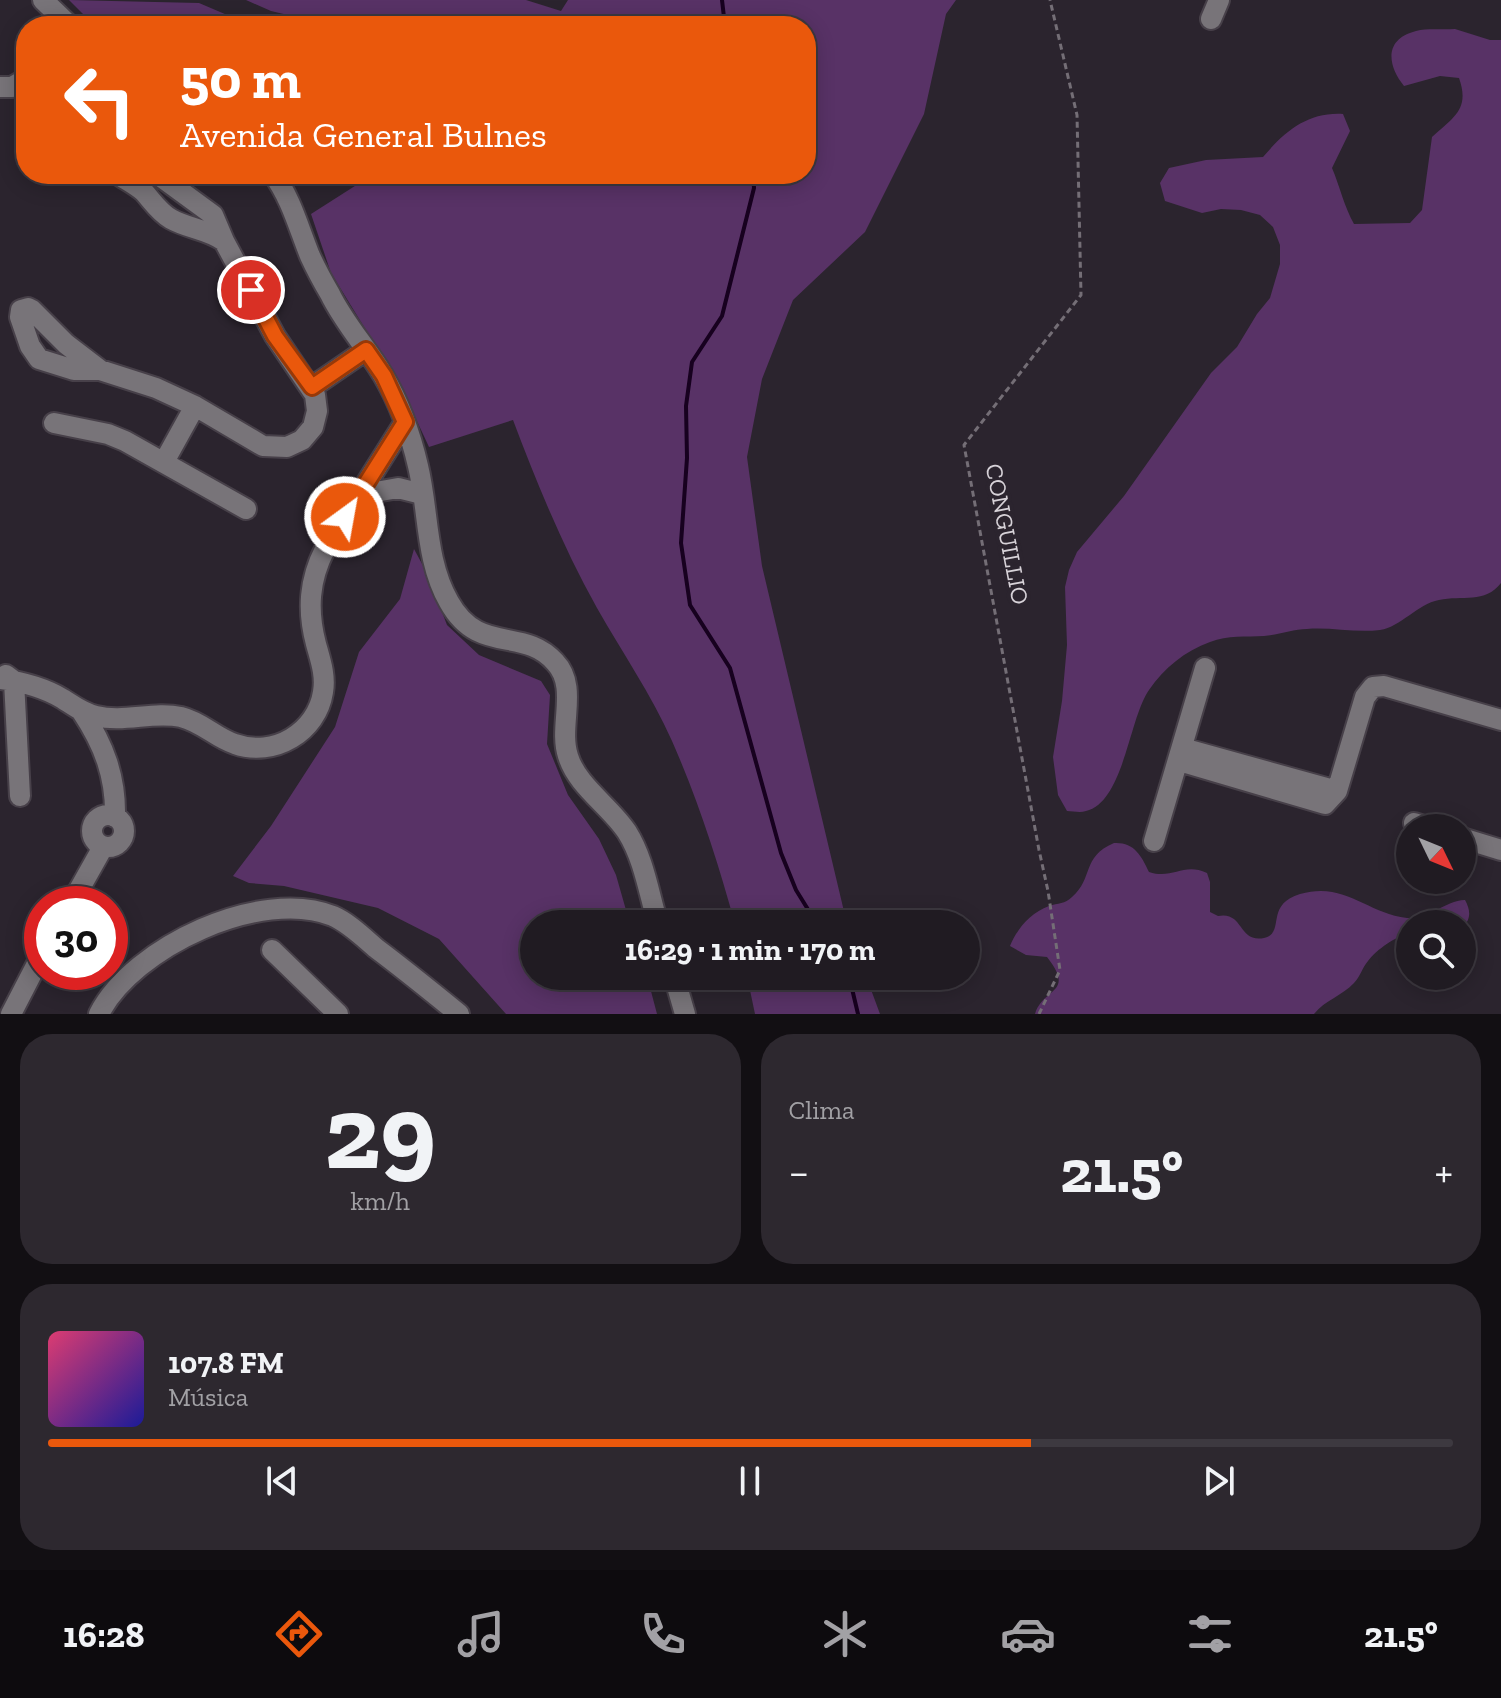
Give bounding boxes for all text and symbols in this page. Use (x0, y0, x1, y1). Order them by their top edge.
text: 50 m (180, 45, 301, 112)
icon: left (48, 48, 152, 152)
text: Avenida General Bulnes (180, 113, 547, 156)
pin (217, 256, 285, 324)
icon: arrive (229, 268, 273, 312)
street label: CONGUILLIO (980, 461, 1035, 607)
position arrow (303, 475, 387, 559)
north arrow (1396, 814, 1476, 894)
map controls (1396, 814, 1476, 990)
speed limit sign: 30 (24, 886, 128, 990)
button: search (1396, 910, 1476, 990)
text: 16:29 · 1 min · 170 m (625, 932, 875, 968)
text: 29 (325, 1070, 436, 1195)
text: Clima (789, 1094, 855, 1126)
text: 21.5° (1060, 1135, 1183, 1207)
text: − (789, 1145, 809, 1198)
text: + (1434, 1145, 1453, 1198)
text: km/h (351, 1185, 410, 1217)
text: 107.8 FM (168, 1345, 284, 1381)
text: Música (168, 1381, 248, 1413)
icon: previous (260, 1459, 304, 1503)
icon: pause (728, 1459, 772, 1503)
icon: next (1197, 1459, 1241, 1503)
icon: directions (271, 1606, 327, 1662)
icon: music (453, 1606, 509, 1662)
icon: phone (635, 1606, 691, 1662)
icon: climate (817, 1606, 873, 1662)
icon: car (1000, 1606, 1056, 1662)
icon: filters (1182, 1606, 1238, 1662)
text: 16:28 (63, 1613, 145, 1656)
text: 21.5° (1364, 1613, 1438, 1656)

